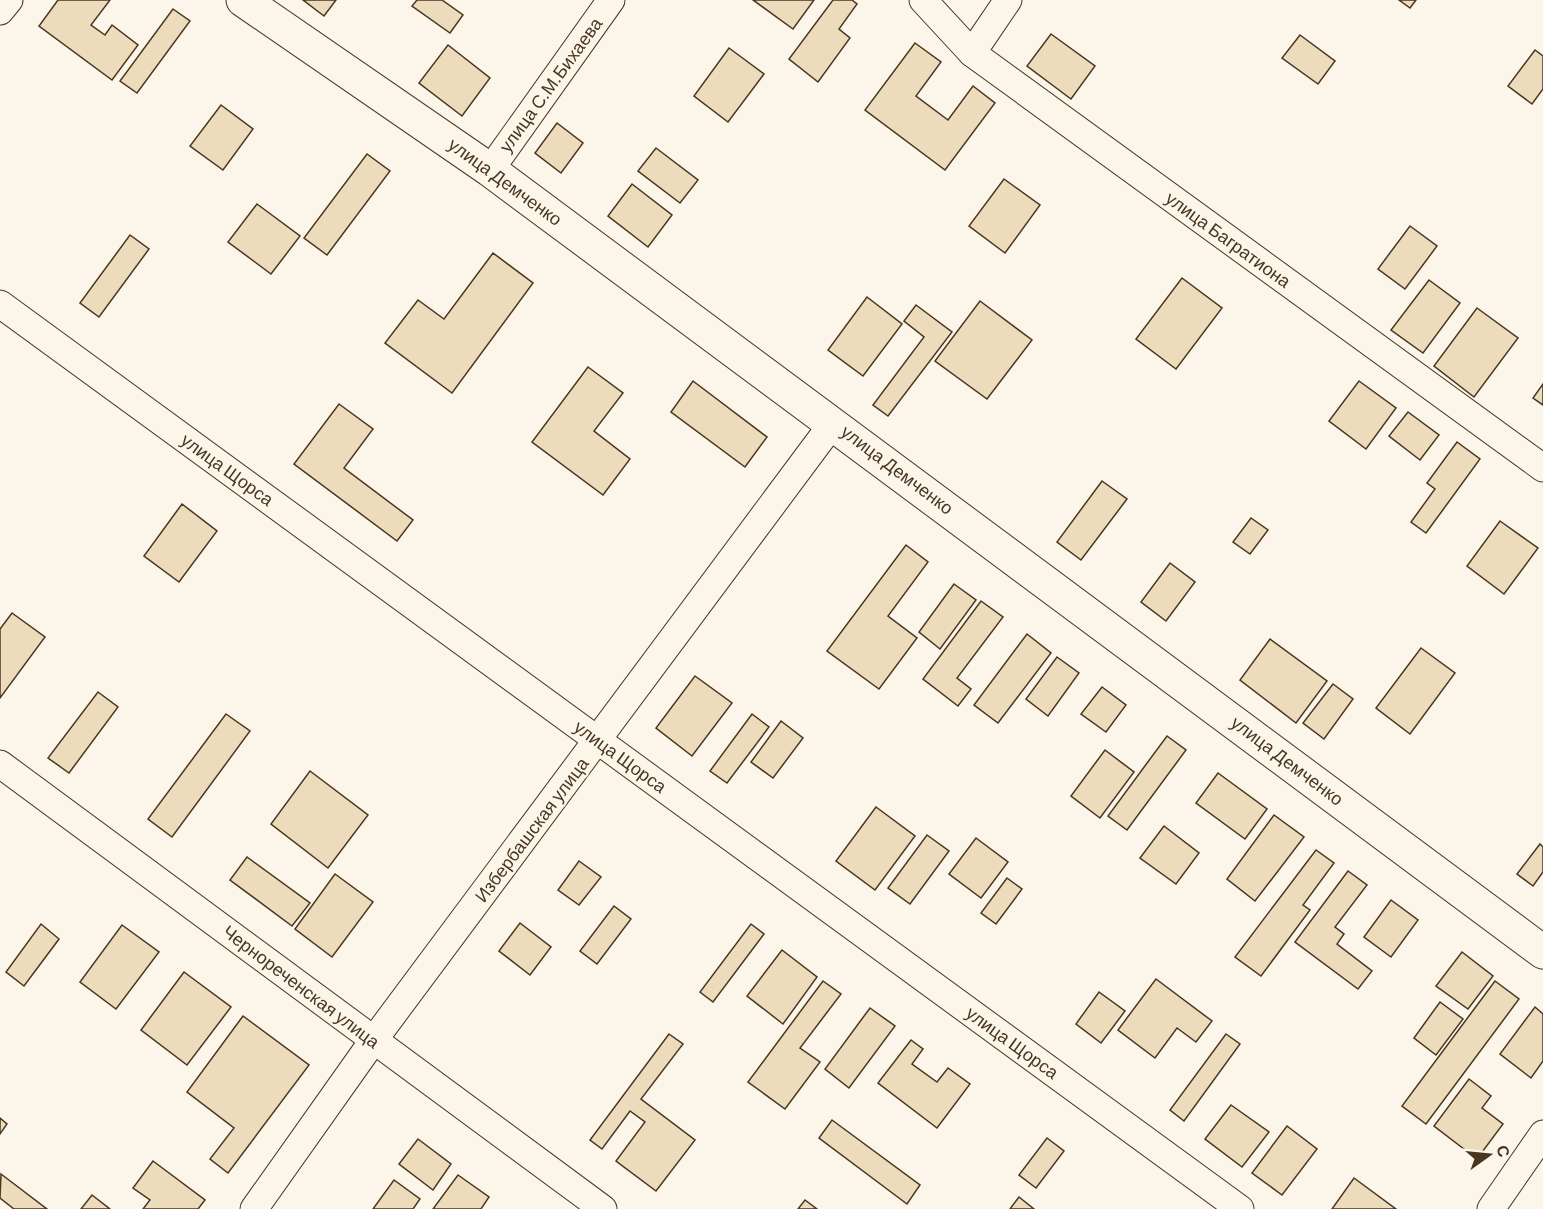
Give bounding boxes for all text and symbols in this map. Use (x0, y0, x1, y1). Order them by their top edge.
street label: улица С.М.Бихаева (494, 12, 607, 156)
street label: улица Демченко (444, 133, 567, 230)
street label: улица Багратиона (1162, 186, 1296, 293)
street label: улица Демченко (837, 420, 958, 519)
street label: улица Щорса (177, 428, 279, 511)
street label: улица Демченко (1227, 711, 1348, 810)
street label: улица Щорса (570, 715, 672, 798)
street label: Избербашская улица (470, 752, 593, 906)
street label: Чернореченская улица (219, 920, 385, 1053)
street label: улица Щорса (962, 1001, 1064, 1084)
north arrow (1459, 1125, 1519, 1185)
text: С (1493, 1143, 1515, 1159)

